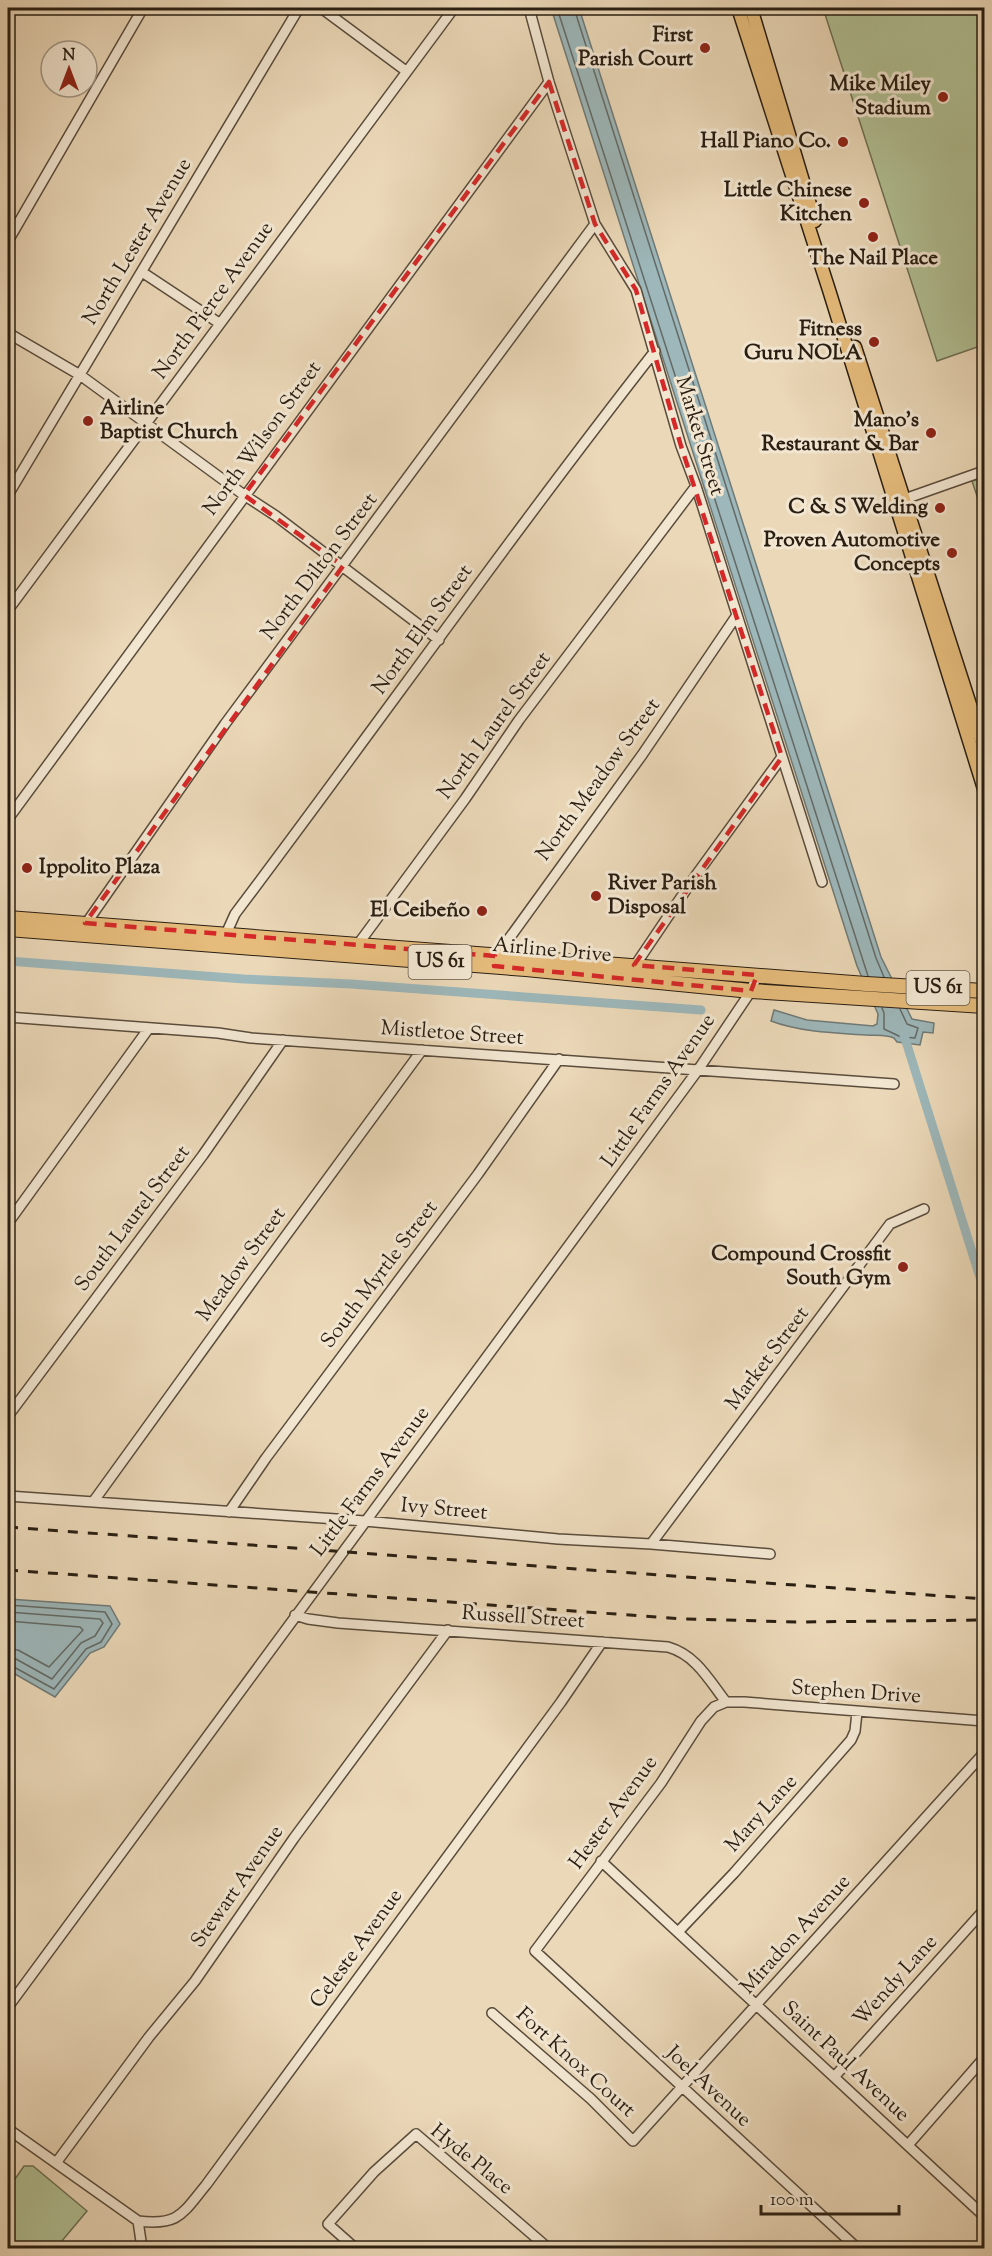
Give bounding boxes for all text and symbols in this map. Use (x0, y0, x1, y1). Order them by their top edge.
place label: First Parish Court (578, 21, 694, 75)
north arrow (39, 39, 99, 99)
marker: First Parish Court (698, 41, 712, 55)
text: N (63, 45, 76, 68)
place label: Mike Miley Stadium (830, 70, 932, 124)
marker: Mike Miley Stadium (936, 90, 950, 104)
place label: Hall Piano Co. (701, 127, 831, 157)
marker: Hall Piano Co. (836, 135, 850, 149)
street label: North Lester Avenue (76, 153, 200, 331)
place label: Little Chinese Kitchen (724, 176, 853, 230)
marker: Little Chinese Kitchen (857, 196, 871, 210)
street label: North Pierce Avenue (146, 216, 282, 386)
marker: The Nail Place (866, 230, 880, 244)
place label: The Nail Place (808, 244, 938, 274)
place label: Fitness Guru NOLA (744, 315, 863, 369)
marker: Fitness Guru NOLA (867, 335, 881, 349)
street label: North Wilson Street (197, 356, 329, 522)
street label: Market Street (667, 373, 731, 499)
place label: Airline Baptist Church (100, 394, 239, 448)
place label: Mano's Restaurant & Bar (762, 406, 919, 460)
marker: Airline Baptist Church (81, 414, 95, 428)
marker: Mano's Restaurant & Bar (924, 426, 938, 440)
street label: North Dilton Street (255, 487, 385, 647)
place label: C & S Welding (788, 493, 929, 523)
marker: C & S Welding (933, 501, 947, 515)
place label: Proven Automotive Concepts (764, 526, 940, 580)
marker: Proven Automotive Concepts (945, 546, 959, 560)
street label: North Elm Street (365, 559, 481, 701)
street label: North Laurel Street (431, 646, 559, 806)
street label: North Meadow Street (530, 692, 668, 868)
place label: Ippolito Plaza (39, 853, 161, 883)
marker: Ippolito Plaza (20, 861, 34, 875)
place label: River Parish Disposal (608, 869, 717, 923)
marker: River Parish Disposal (589, 889, 603, 903)
place label: El Ceibeño (370, 896, 471, 926)
marker: El Ceibeño (475, 904, 489, 918)
street label: Airline Drive (491, 931, 613, 971)
road number: US 61 (408, 945, 472, 979)
road number: US 61 (906, 971, 970, 1005)
street label: Little Farms Avenue (595, 1008, 723, 1174)
street label: Mistletoe Street (380, 1014, 524, 1054)
street label: South Laurel Street (68, 1140, 198, 1298)
street label: South Myrtle Street (314, 1195, 446, 1355)
street label: Meadow Street (190, 1202, 294, 1328)
place label: Compound Crossfit South Gym (711, 1240, 892, 1294)
marker: Compound Crossfit South Gym (896, 1260, 910, 1274)
street label: Market Street (719, 1301, 817, 1417)
street label: Little Farms Avenue (304, 1400, 438, 1564)
street label: Ivy Street (399, 1491, 489, 1529)
street label: Russell Street (461, 1599, 585, 1637)
street label: Stephen Drive (790, 1673, 922, 1713)
street label: Hester Avenue (562, 1750, 666, 1876)
street label: Mary Lane (719, 1768, 805, 1860)
street label: Stewart Avenue (184, 1819, 292, 1955)
street label: Miradon Avenue (734, 1868, 858, 2002)
street label: Celeste Avenue (303, 1883, 411, 2015)
street label: Wendy Lane (847, 1929, 945, 2033)
street label: Saint Paul Avenue (774, 1995, 916, 2129)
street label: Fort Knox Court (508, 2001, 642, 2125)
street label: Joel Avenue (658, 2039, 758, 2135)
street label: Hyde Place (423, 2117, 519, 2203)
scale bar (761, 2178, 899, 2216)
text: 100 m (770, 2188, 814, 2214)

